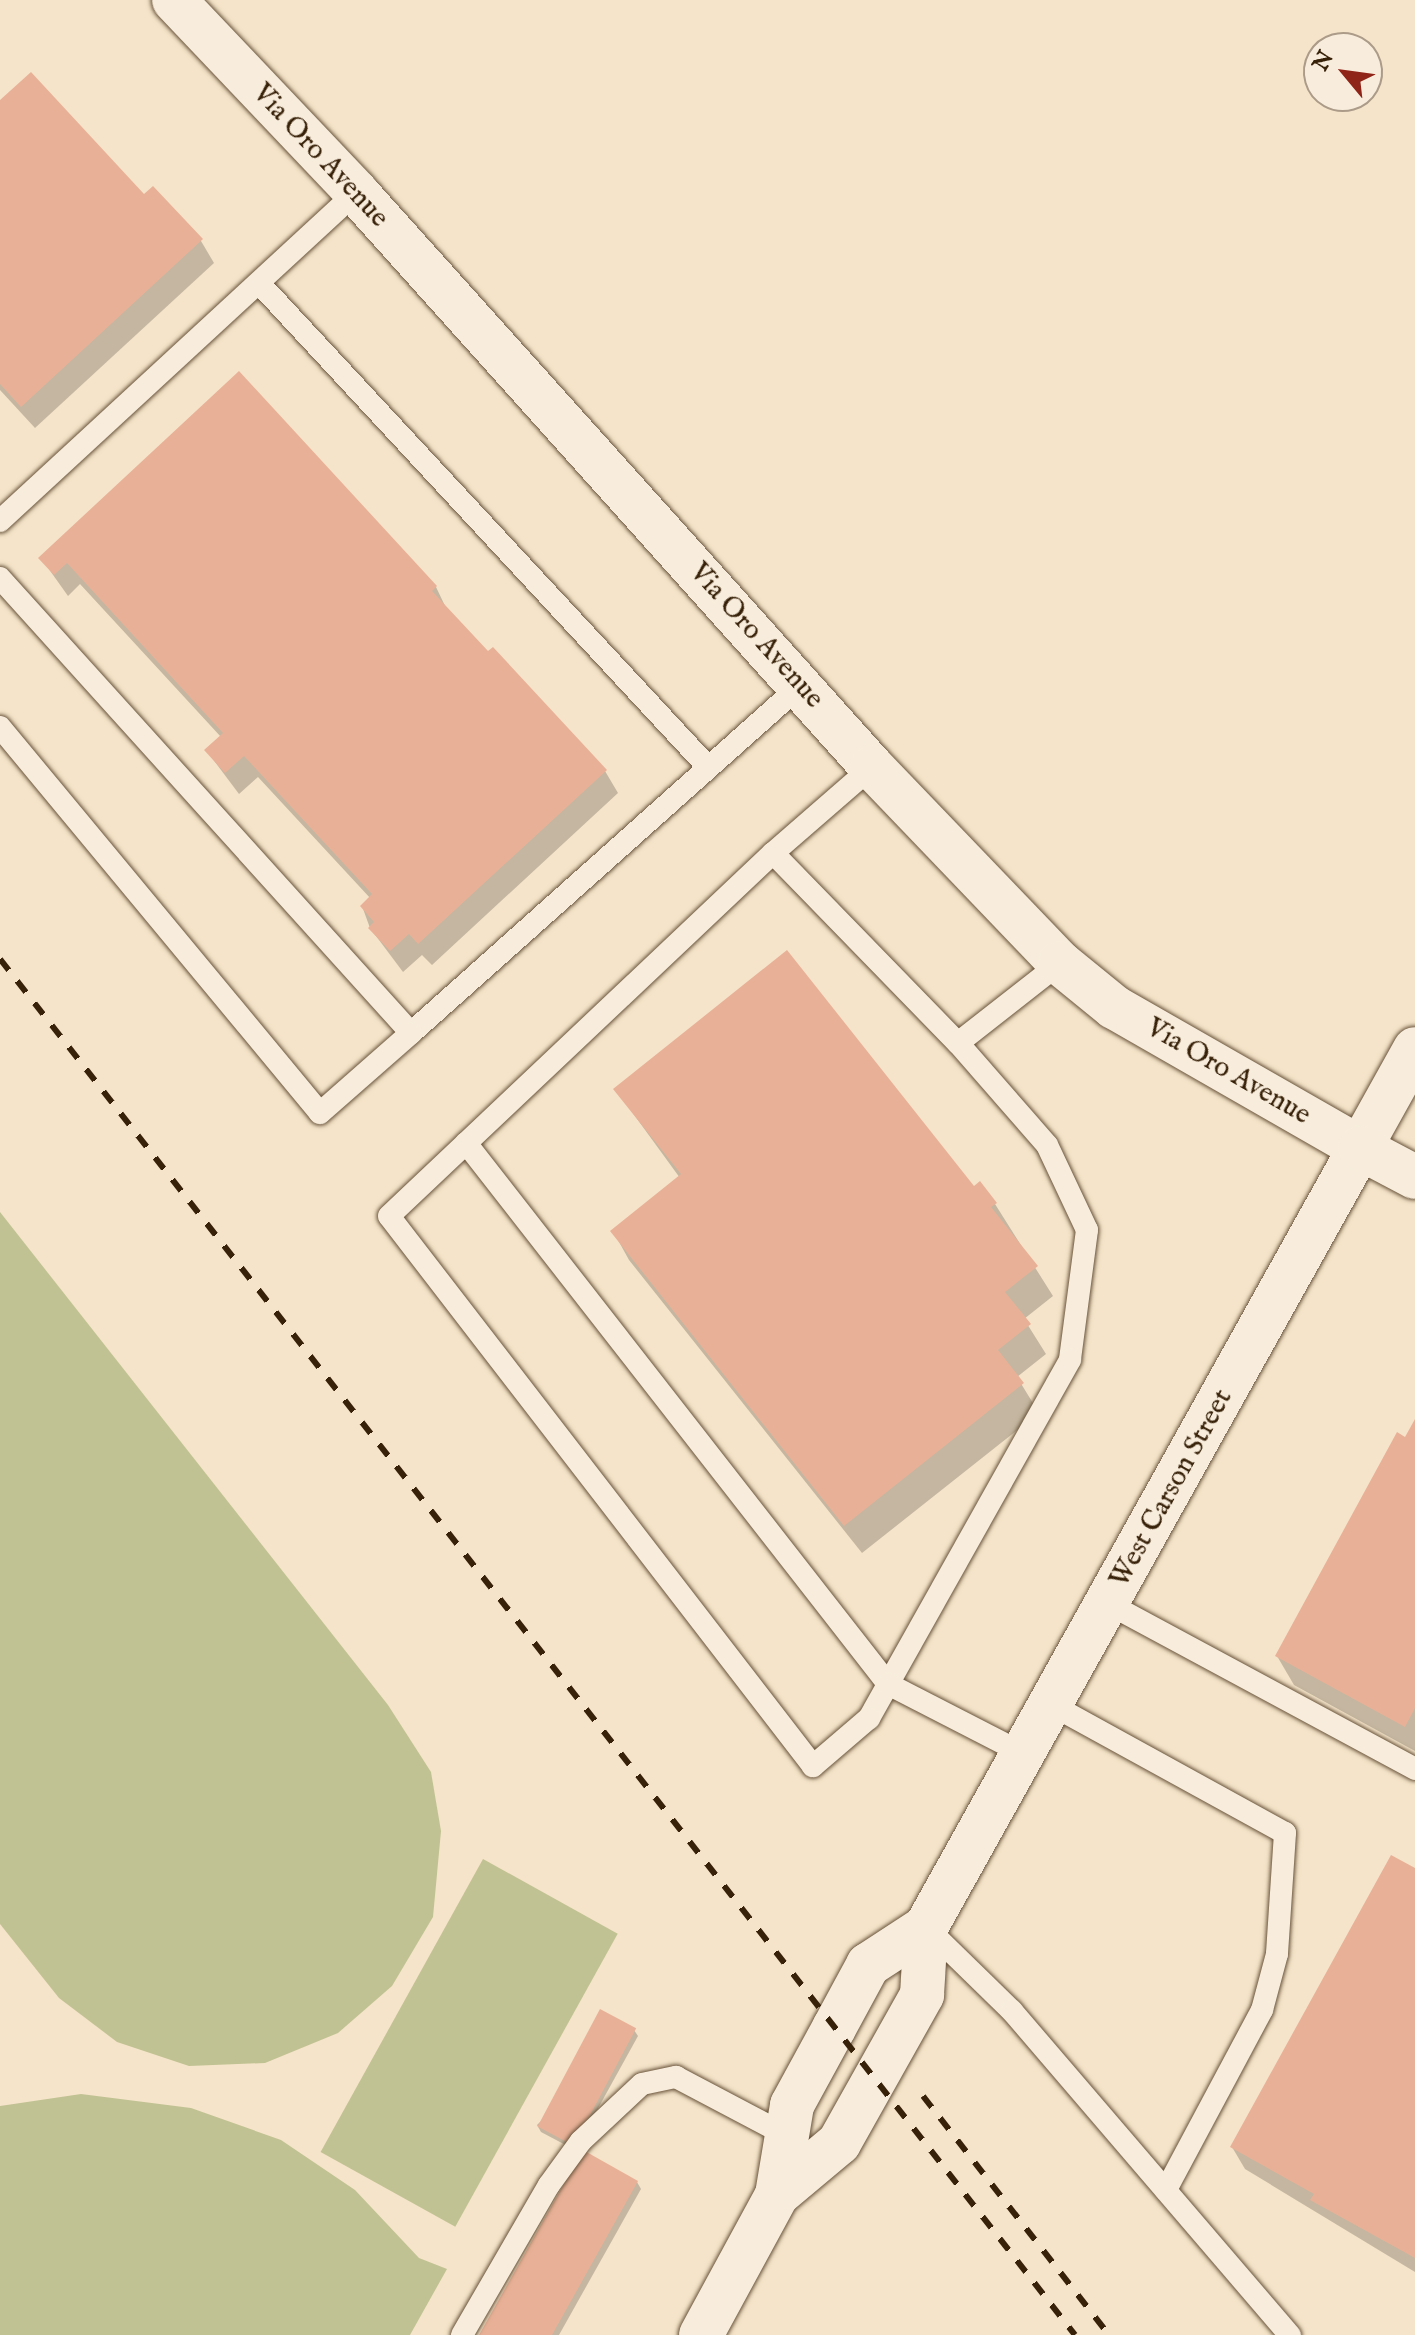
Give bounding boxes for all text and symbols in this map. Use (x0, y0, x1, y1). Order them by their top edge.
north arrow (1303, 32, 1383, 112)
text: N (1307, 46, 1341, 76)
street label: Via Oro Avenue (245, 77, 395, 235)
street label: Via Oro Avenue (682, 556, 830, 716)
street label: Via Oro Avenue (1140, 1011, 1316, 1133)
street label: West Carson Street (1104, 1384, 1240, 1594)

